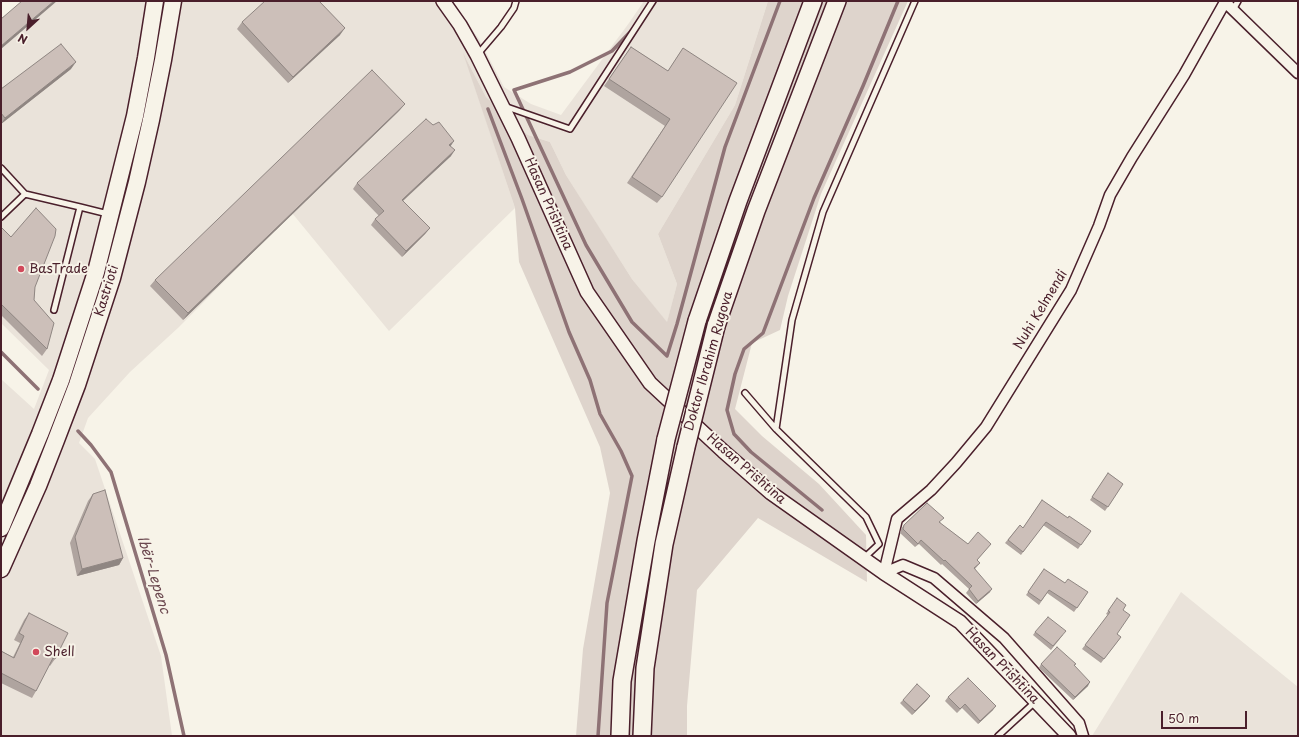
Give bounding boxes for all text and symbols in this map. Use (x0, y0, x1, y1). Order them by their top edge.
north arrow (8, 8, 48, 48)
text: N (15, 30, 30, 49)
street label: Hasan Prishtina (521, 155, 575, 253)
place label: BasTrade (29, 261, 88, 277)
street label: Kastrioti (92, 263, 122, 319)
marker: BasTrade (16, 264, 26, 274)
street label: Nuhi Kelmendi (1011, 267, 1071, 353)
street label: Doktor Ibrahim Rugova (682, 289, 736, 433)
street label: Hasan Prishtina (703, 430, 789, 508)
water label: Ibër-Lepenc (133, 534, 173, 616)
street label: Hasan Prishtina (962, 625, 1042, 707)
place label: Shell (44, 644, 75, 660)
marker: Shell (31, 647, 41, 657)
scale bar (1163, 703, 1249, 729)
text: 50 m (1168, 709, 1199, 727)

